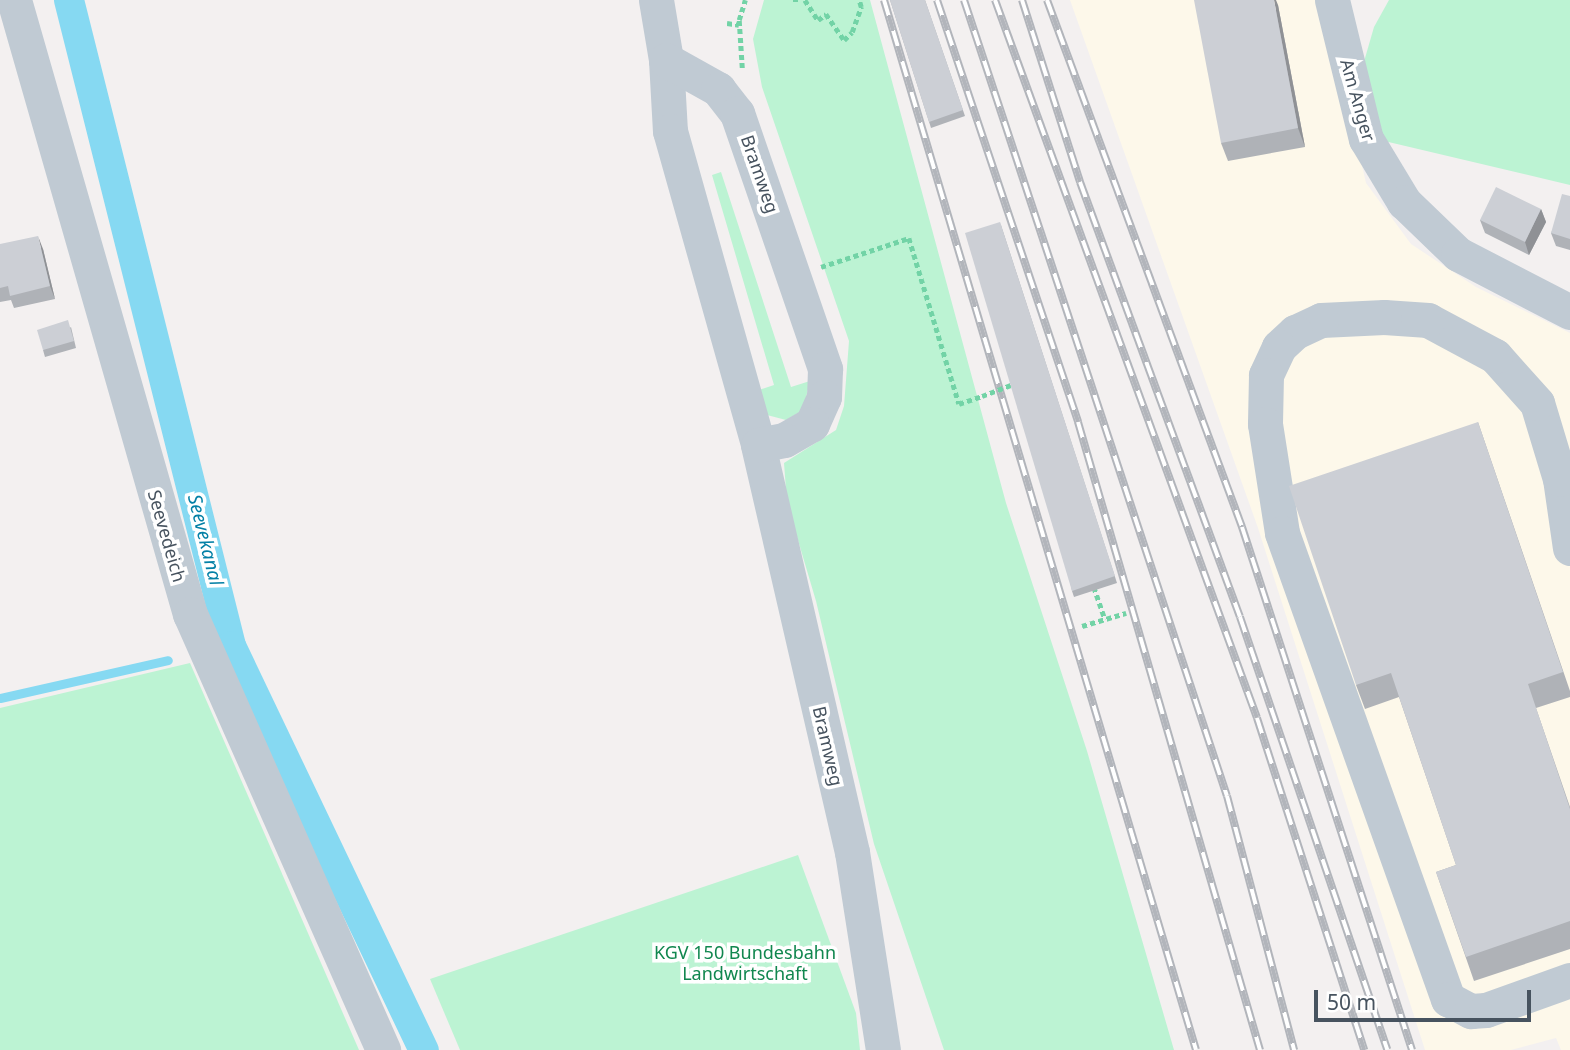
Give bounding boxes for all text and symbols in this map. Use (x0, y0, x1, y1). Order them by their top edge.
street label: Am Anger (1336, 57, 1380, 143)
street label: Bramweg (737, 132, 783, 216)
street label: Seevedeich (144, 487, 190, 585)
water label: Seevekanal (183, 492, 227, 588)
street label: Bramweg (808, 704, 848, 788)
park label: KGV 150 Bundesbahn Landwirtschaft (654, 942, 836, 984)
scale bar (1318, 976, 1535, 1020)
text: 50 m (1327, 988, 1376, 1016)

